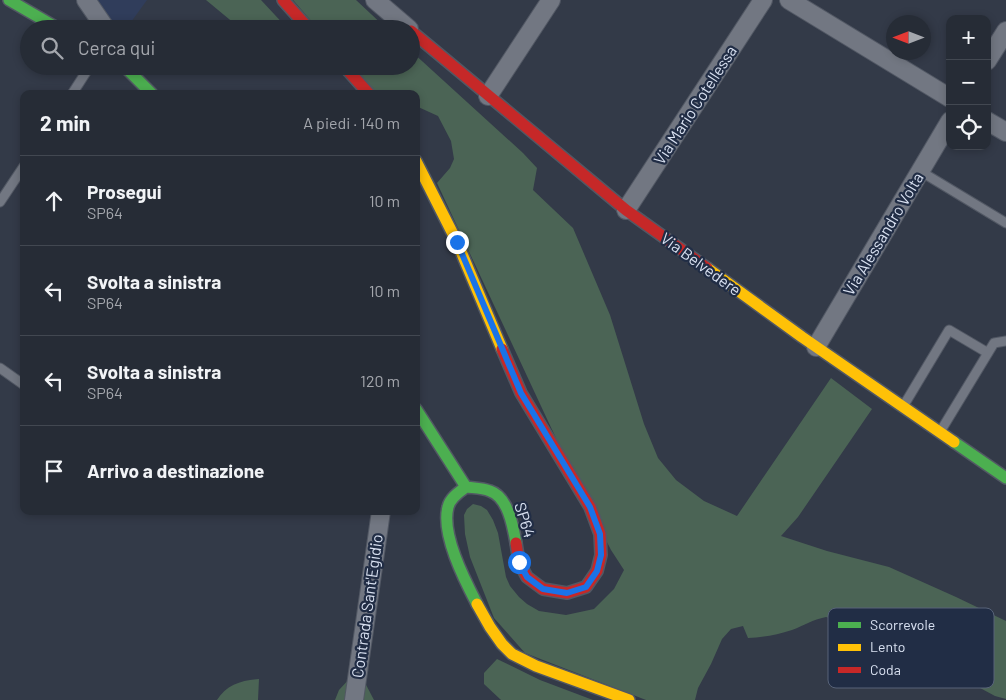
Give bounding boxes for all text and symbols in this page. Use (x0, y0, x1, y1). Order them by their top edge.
north arrow (886, 15, 931, 60)
map controls (946, 15, 991, 150)
button: + (946, 15, 991, 60)
search box (20, 20, 420, 75)
icon: search (38, 34, 66, 62)
text: Cerca qui (78, 36, 155, 59)
street label: Via Mario Cotellessa (649, 42, 740, 168)
button: − (946, 60, 991, 105)
button: locate (946, 105, 991, 150)
text: 2 min (40, 110, 90, 135)
text: A piedi · 140 m (303, 113, 400, 132)
street label: Via Alessandro Volta (838, 169, 927, 299)
text: Prosegui (87, 180, 162, 203)
icon: ahead (40, 187, 68, 215)
text: 10 m (369, 191, 400, 210)
text: SP64 (87, 203, 123, 222)
street label: Via Belvedere (657, 228, 745, 299)
route end (446, 231, 469, 254)
text: Svolta a sinistra (87, 270, 221, 293)
icon: left (40, 277, 68, 305)
text: 10 m (369, 281, 400, 300)
text: SP64 (87, 293, 123, 312)
text: Svolta a sinistra (87, 360, 221, 383)
icon: left (40, 367, 68, 395)
text: 120 m (360, 371, 400, 390)
text: SP64 (87, 383, 123, 402)
icon: arrive (40, 457, 68, 485)
text: Arrivo a destinazione (87, 459, 265, 482)
street label: SP64 (511, 500, 540, 540)
street label: Contrada Sant'Egidio (347, 533, 386, 679)
route start (508, 551, 531, 574)
legend (828, 608, 994, 688)
text: Scorrevole (870, 616, 935, 633)
text: Lento (870, 638, 905, 655)
text: Coda (870, 661, 901, 678)

